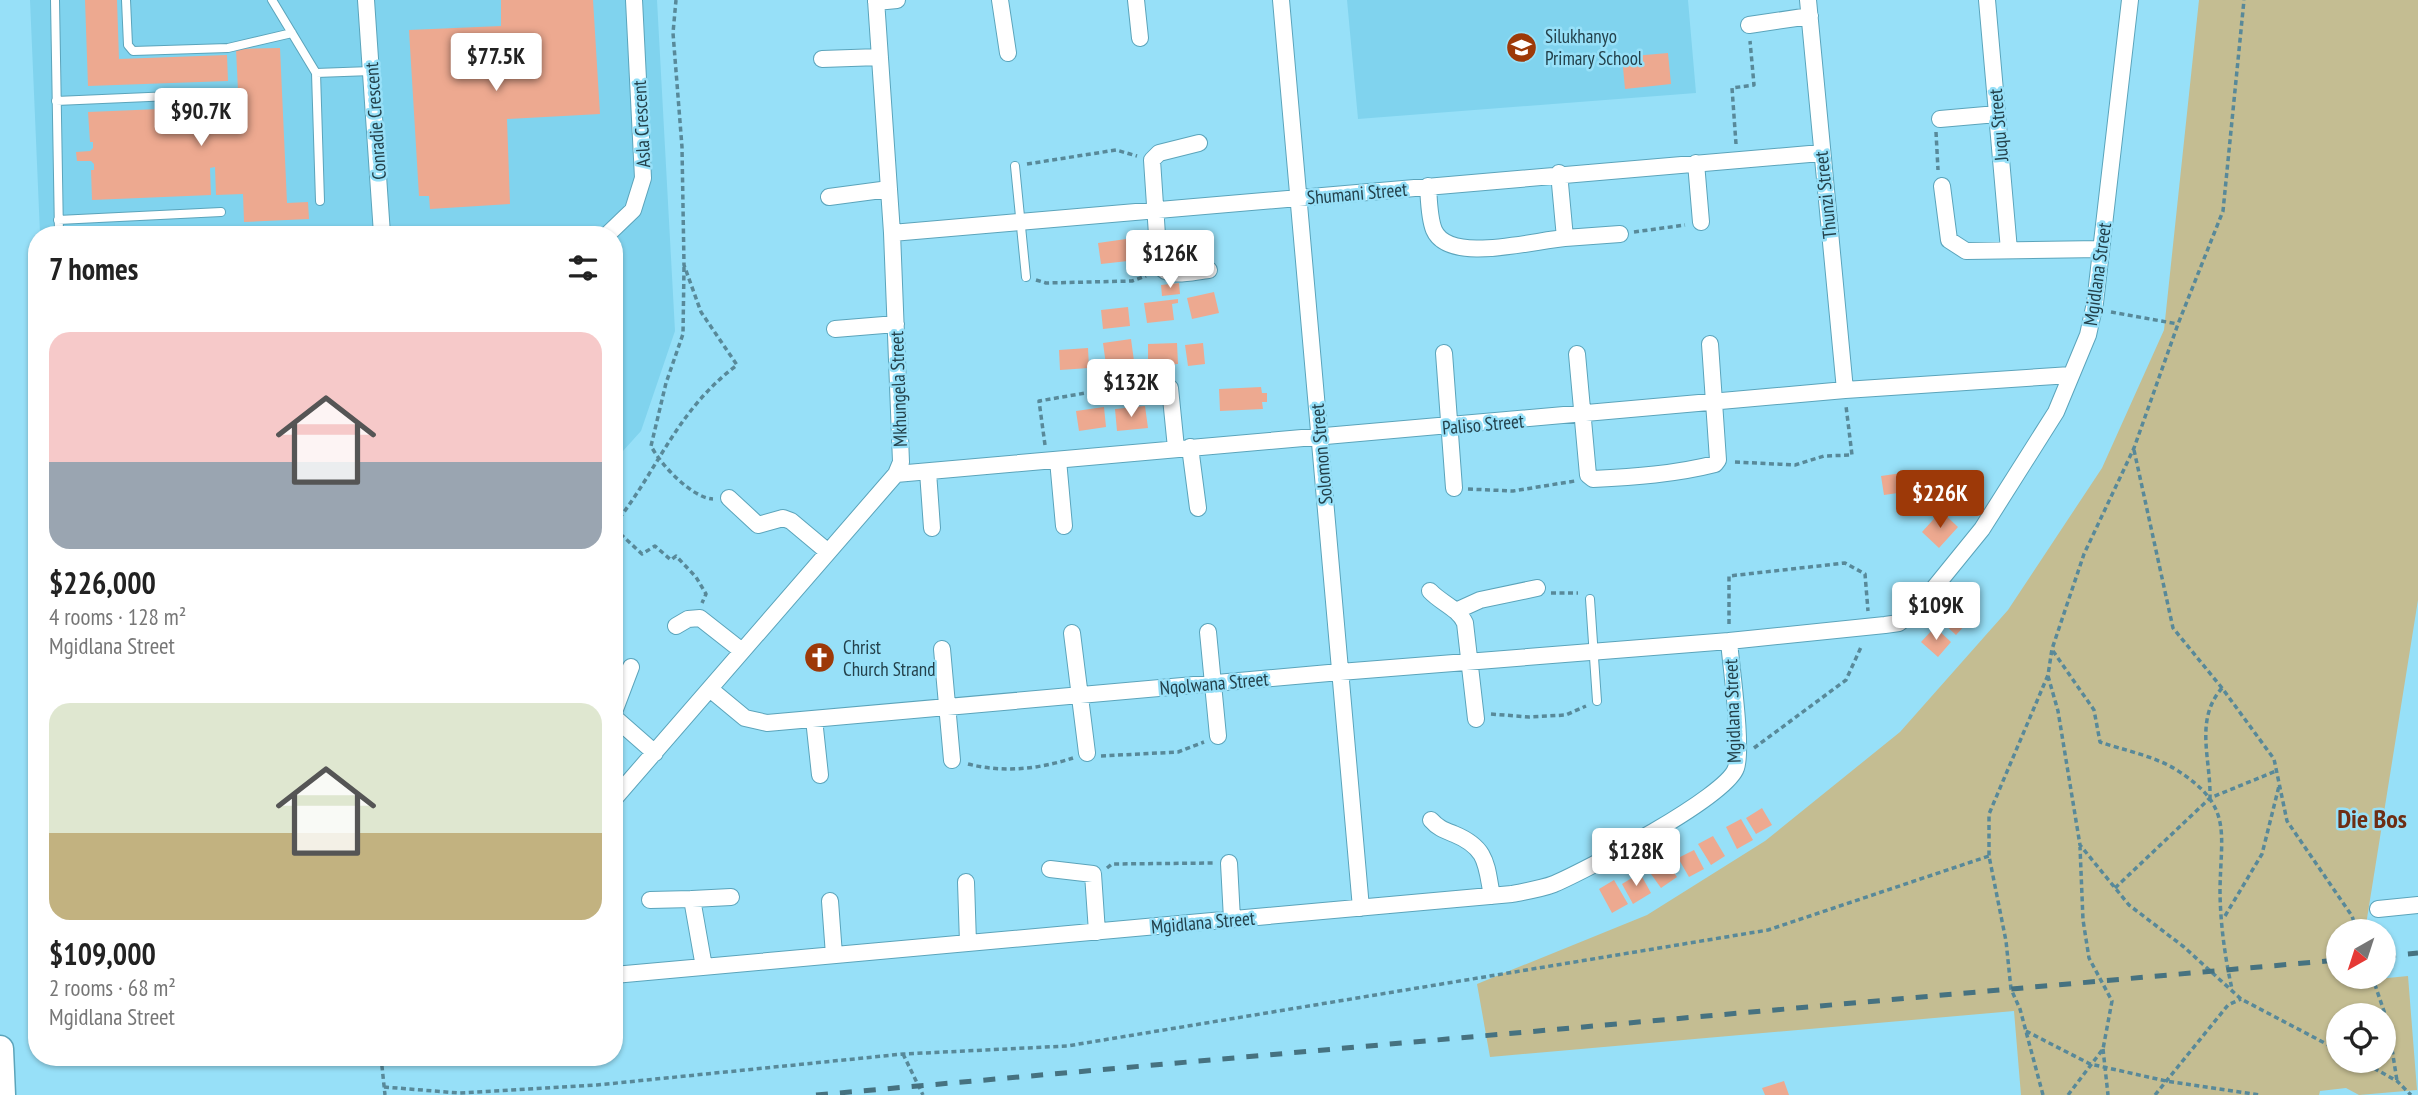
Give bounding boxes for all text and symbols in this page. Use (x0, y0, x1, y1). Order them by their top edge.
place label: Silukhanyo Primary School (1545, 24, 1643, 70)
school or university icon: Silukhanyo Primary School (1505, 30, 1539, 64)
pin: $77.5K (439, 34, 553, 93)
text: $77.5K (467, 41, 525, 70)
street label: Conradie Crescent (359, 61, 391, 180)
street label: Asla Crescent (627, 79, 655, 168)
street label: Juqu Street (1983, 87, 2013, 163)
pin: $90.7K (144, 88, 258, 148)
text: $90.7K (171, 96, 231, 125)
street label: Thunzi Street (1808, 149, 1842, 240)
street label: Shumani Street (1306, 177, 1409, 209)
street label: Mgidlana Street (2078, 220, 2116, 327)
pin: $126K (1121, 230, 1219, 290)
text: $126K (1142, 238, 1198, 267)
text: 7 homes (49, 249, 138, 288)
icon: filters (564, 249, 602, 287)
street label: Mkhungela Street (884, 330, 912, 447)
pin: $132K (1082, 360, 1180, 419)
text: $132K (1103, 367, 1159, 396)
icon: home (263, 377, 389, 503)
street label: Solomon Street (1305, 402, 1337, 505)
street label: Paliso Street (1441, 408, 1526, 440)
pin: $226K (1891, 470, 1989, 530)
text: $226K (1912, 478, 1968, 507)
text: $226,000 (49, 563, 156, 602)
pin: $109K (1887, 582, 1985, 642)
text: $109K (1908, 590, 1964, 619)
text: 4 rooms · 128 m² (49, 602, 186, 631)
text: Mgidlana Street (49, 631, 175, 660)
place label: Christ Church Strand (843, 635, 935, 681)
church icon: Christ Church Strand (803, 641, 837, 675)
street label: Mgidlana Street (1718, 658, 1746, 763)
street label: Nqolwana Street (1159, 666, 1270, 700)
icon: home (263, 748, 389, 874)
district label: Die Bos (2337, 802, 2407, 835)
pin: $128K (1587, 828, 1685, 888)
text: $128K (1608, 836, 1664, 865)
street label: Mgidlana Street (1150, 905, 1257, 938)
north arrow (2326, 919, 2396, 989)
map controls (2326, 919, 2396, 1073)
text: $109,000 (49, 934, 156, 973)
text: 2 rooms · 68 m² (49, 973, 176, 1002)
text: Mgidlana Street (49, 1002, 175, 1031)
button: locate (2326, 1003, 2396, 1073)

